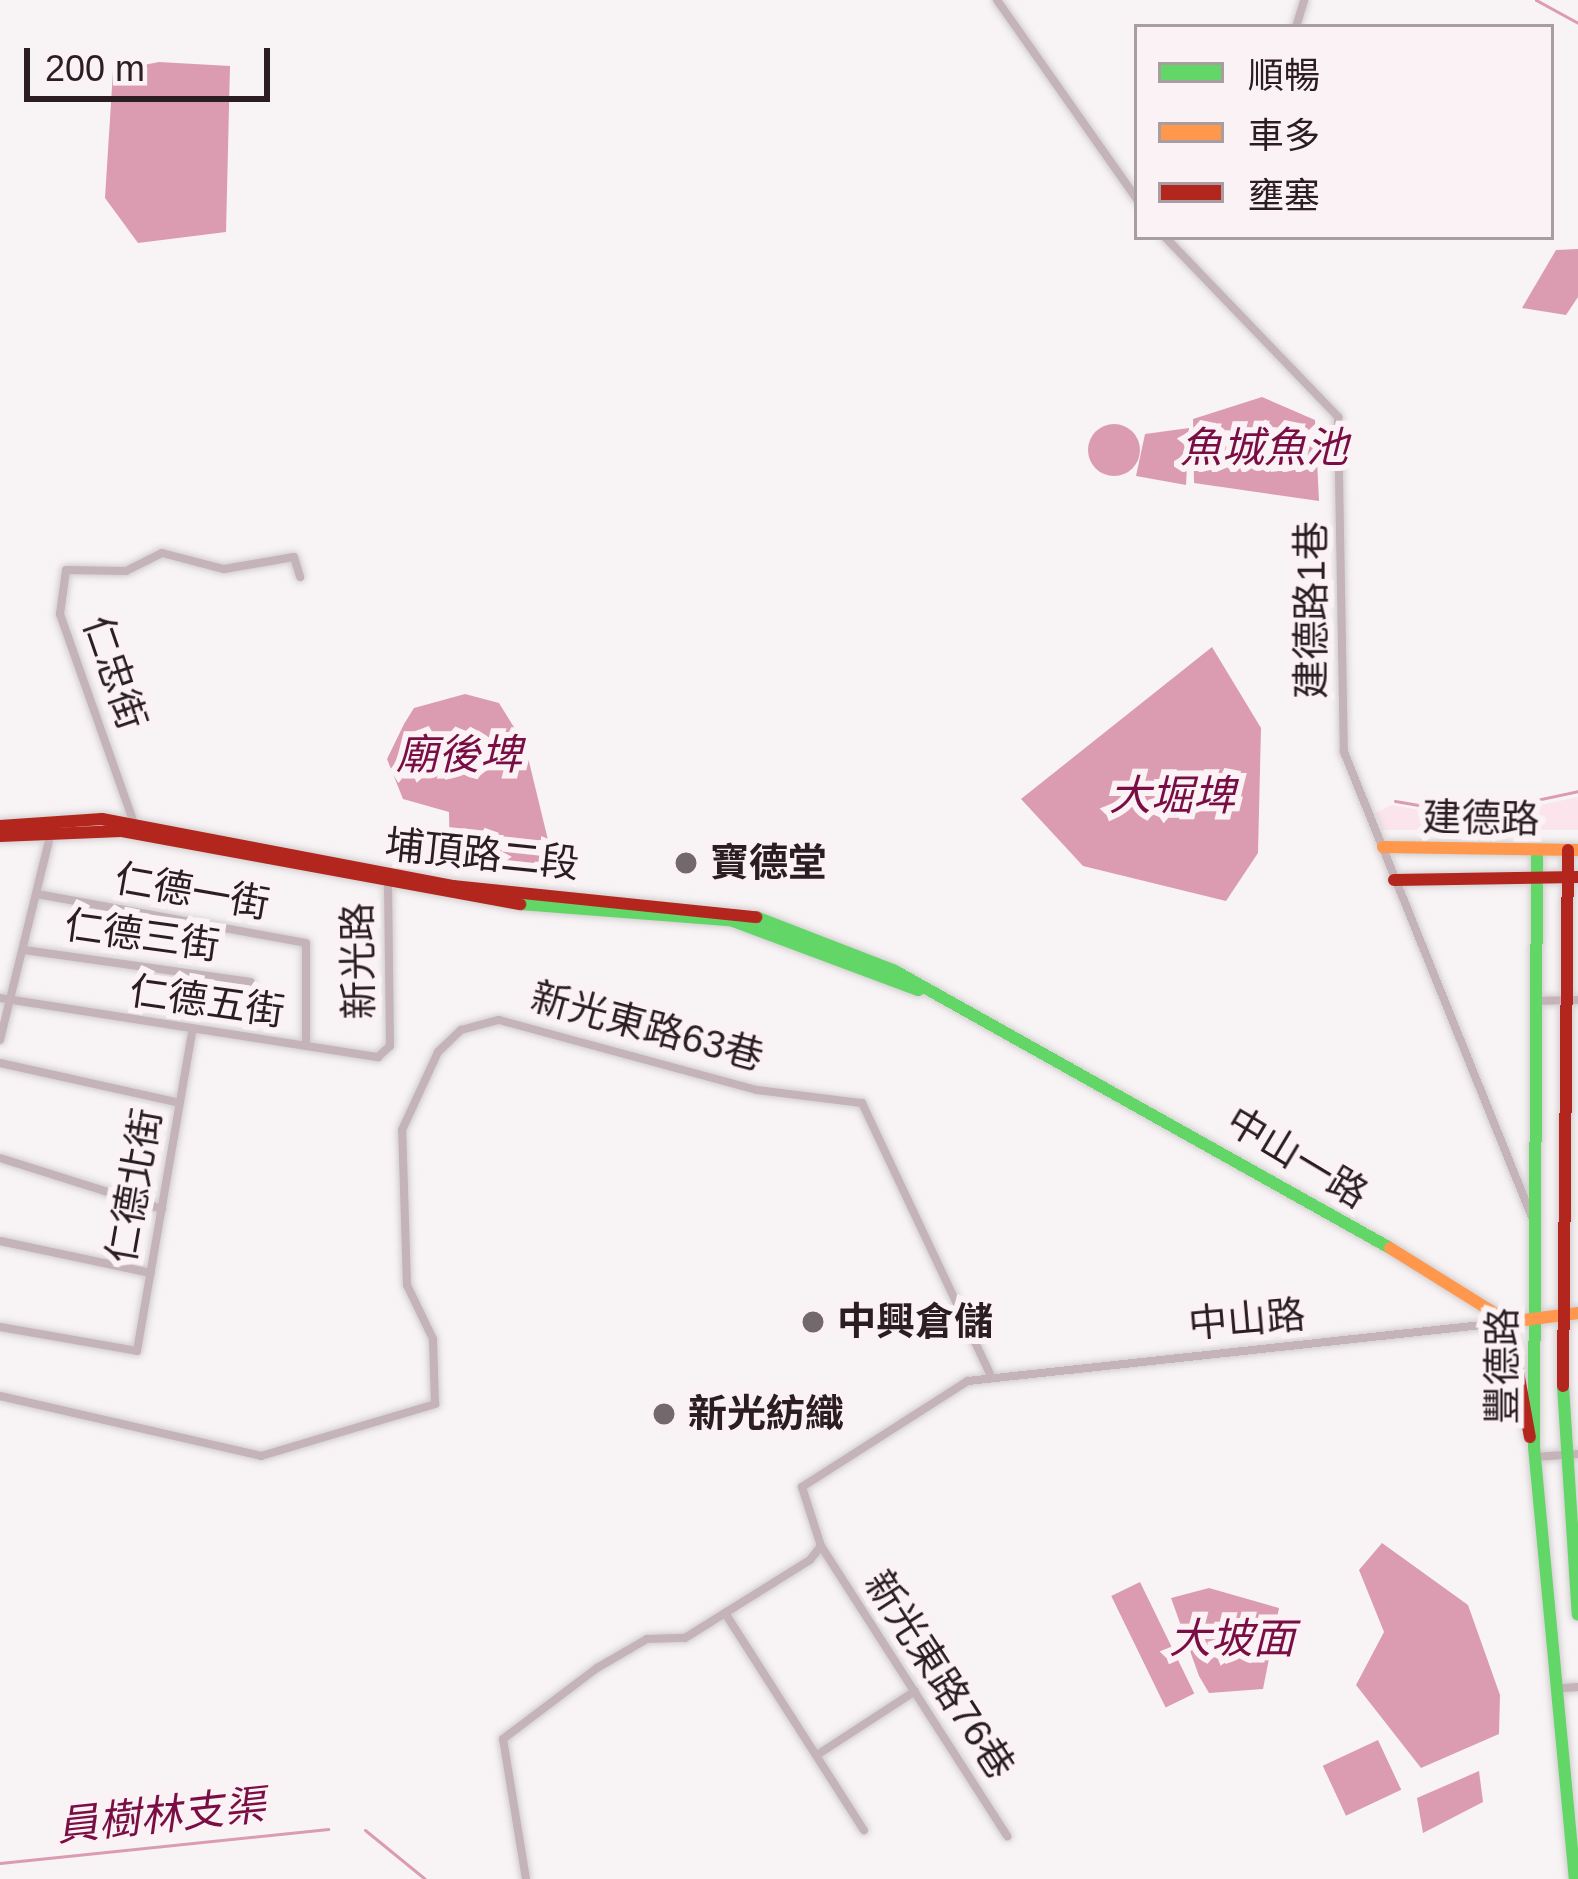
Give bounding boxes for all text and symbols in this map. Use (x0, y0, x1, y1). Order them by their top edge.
scale bar (30, 24, 276, 98)
legend (1134, 24, 1554, 240)
text: 200 m (45, 48, 145, 89)
text: 順暢 (1248, 55, 1320, 96)
text: 車多 (1248, 115, 1320, 156)
text: 壅塞 (1248, 175, 1320, 216)
water label: 魚城魚池 (1180, 423, 1348, 473)
street label: 建德路1巷 (1289, 521, 1335, 699)
street label: 仁忠街 (73, 610, 155, 736)
water label: 廟後埤 (396, 730, 522, 780)
water label: 大堀埤 (1109, 771, 1235, 821)
street label: 建德路 (1422, 795, 1540, 843)
street label: 埔頂路二段 (383, 822, 581, 888)
place label: 寶德堂 (710, 840, 827, 886)
marker: 寶德堂 (673, 850, 699, 876)
street label: 仁德一街 (111, 855, 273, 929)
street label: 仁德三街 (62, 902, 222, 970)
street label: 新光路 (335, 902, 383, 1020)
street label: 仁德五街 (127, 968, 287, 1036)
street label: 新光東路63巷 (526, 974, 768, 1080)
street label: 中山一路 (1218, 1098, 1376, 1218)
street label: 仁德北街 (98, 1105, 172, 1267)
street label: 中山路 (1187, 1292, 1307, 1348)
place label: 中興倉儲 (837, 1299, 993, 1345)
street label: 豐德路 (1480, 1308, 1526, 1424)
marker: 中興倉儲 (800, 1309, 826, 1335)
place label: 新光紡織 (688, 1391, 844, 1437)
marker: 新光紡織 (651, 1401, 677, 1427)
street label: 新光東路76巷 (854, 1562, 1024, 1788)
water label: 大坡面 (1169, 1614, 1295, 1664)
water label: 員樹林支渠 (54, 1780, 268, 1852)

